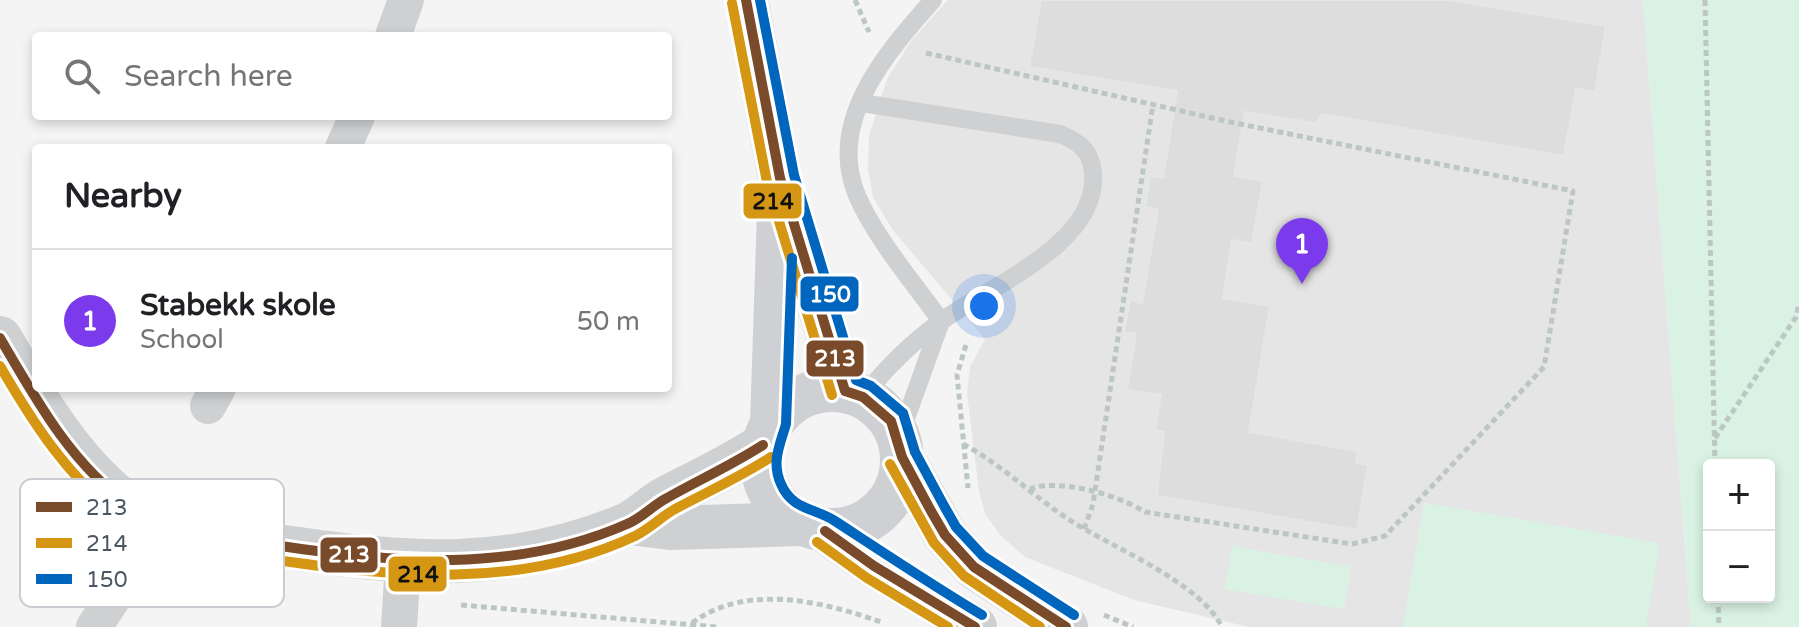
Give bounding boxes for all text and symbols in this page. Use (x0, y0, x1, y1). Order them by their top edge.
search box (32, 32, 672, 120)
icon: search (60, 54, 104, 98)
text: Search here (124, 58, 293, 95)
text: Nearby (64, 176, 182, 217)
line badge: 214 (742, 182, 803, 220)
text: 214 (752, 189, 794, 215)
pin: 1 (1276, 218, 1328, 284)
line badge: 150 (799, 275, 860, 313)
text: 150 (809, 282, 851, 308)
your location (964, 286, 1004, 326)
text: Stabekk skole (140, 287, 336, 324)
text: 1 (82, 306, 98, 337)
text: 50 m (577, 306, 640, 337)
text: School (140, 324, 224, 355)
line badge: 213 (805, 339, 865, 378)
text: 213 (814, 346, 856, 372)
map controls (1703, 459, 1775, 603)
button: + (1703, 459, 1775, 531)
legend (20, 479, 284, 607)
text: 213 (86, 495, 127, 521)
text: 214 (86, 531, 128, 557)
button: − (1703, 531, 1775, 603)
line badge: 213 (319, 536, 379, 574)
text: 213 (328, 542, 370, 568)
line badge: 214 (387, 555, 448, 593)
text: 214 (397, 562, 439, 588)
text: 150 (86, 567, 127, 593)

